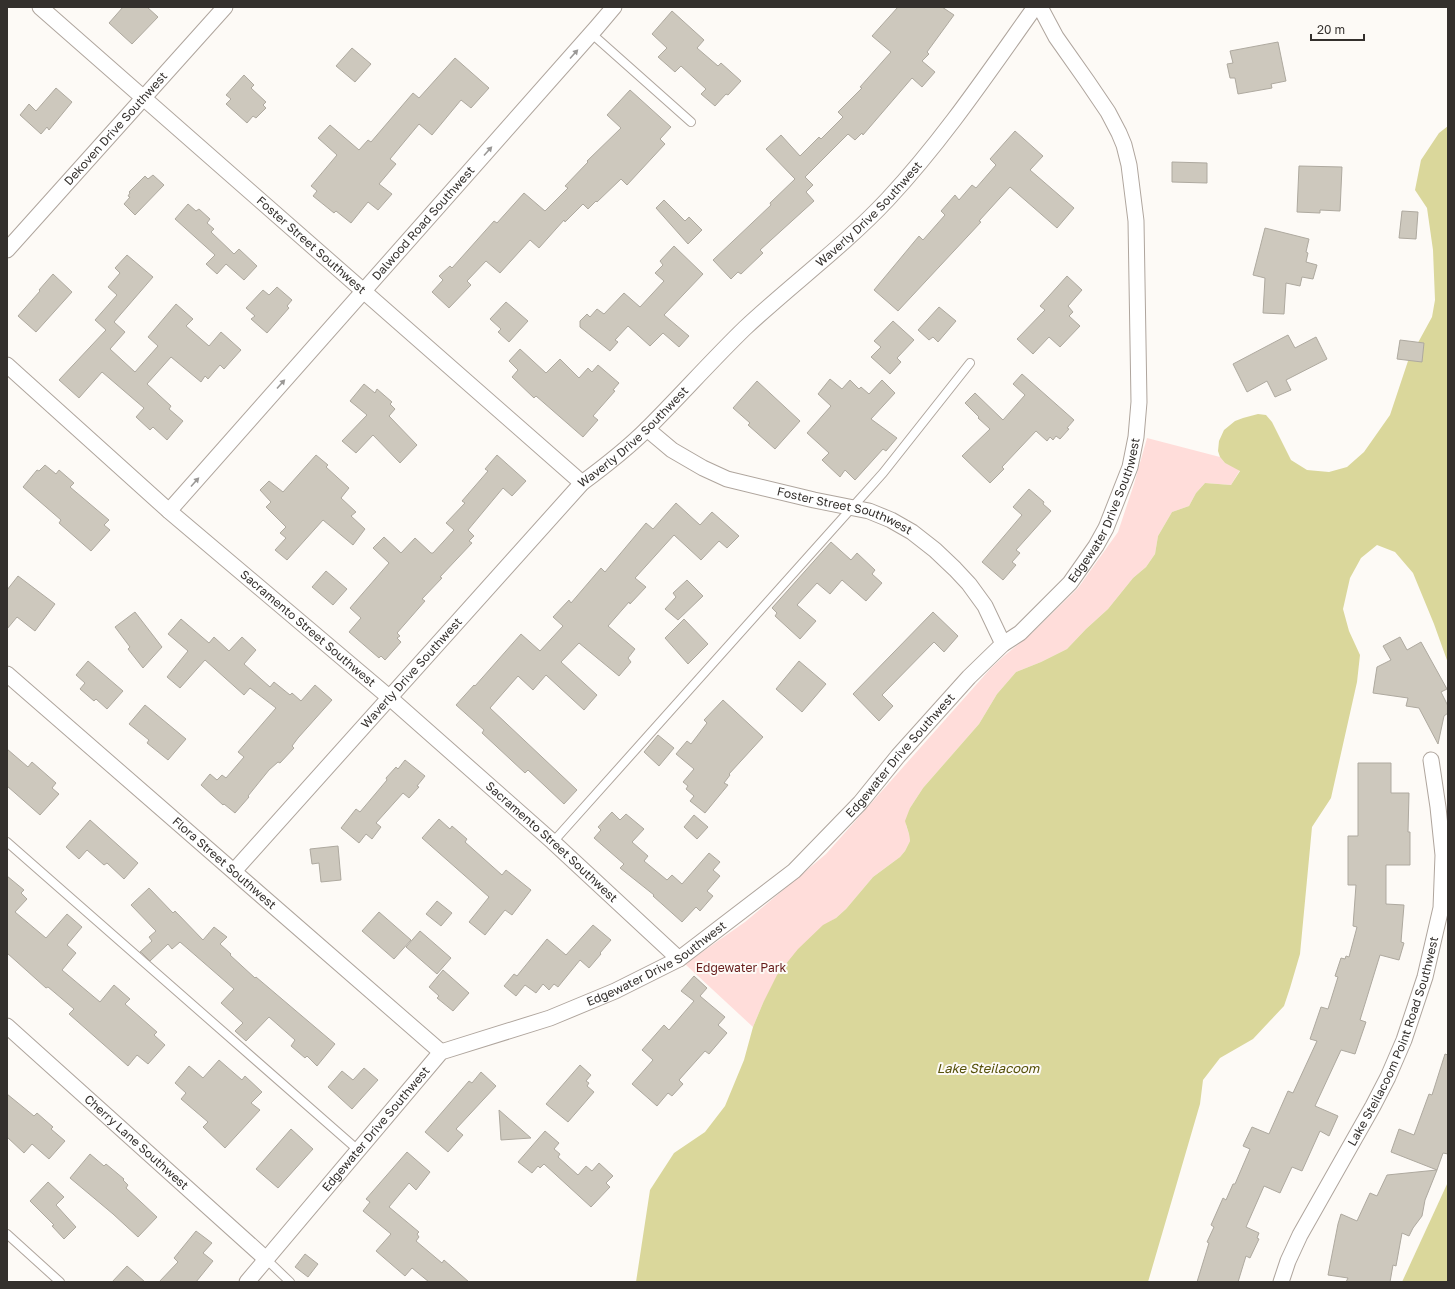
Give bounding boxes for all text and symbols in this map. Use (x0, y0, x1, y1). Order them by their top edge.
scale bar (1311, 16, 1364, 42)
text: 20 m (1317, 22, 1345, 37)
one-way arrow (570, 48, 579, 59)
street label: Dekoven Drive Southwest (61, 68, 170, 188)
one-way arrow (483, 146, 493, 156)
street label: Waverly Drive Southwest (813, 158, 925, 270)
street label: Dalwood Road Southwest (368, 163, 478, 283)
street label: Foster Street Southwest (254, 193, 370, 297)
one-way arrow (276, 380, 285, 389)
street label: Waverly Drive Southwest (575, 383, 691, 490)
street label: Edgewater Drive Southwest (1064, 436, 1143, 586)
one-way arrow (190, 476, 199, 487)
street label: Foster Street Southwest (776, 483, 915, 538)
street label: Sacramento Street Southwest (237, 567, 379, 690)
street label: Waverly Drive Southwest (358, 614, 465, 731)
street label: Edgewater Drive Southwest (842, 690, 958, 820)
street label: Sacramento Street Southwest (483, 778, 621, 905)
street label: Flora Street Southwest (169, 813, 280, 912)
street label: Edgewater Drive Southwest (584, 918, 729, 1009)
street label: Lake Steilacoom Point Road Southwest (1344, 935, 1441, 1148)
park label: Edgewater Park (696, 960, 786, 975)
water label: Lake Steilacoom (937, 1060, 1040, 1076)
street label: Edgewater Drive Southwest (318, 1063, 433, 1194)
street label: Cherry Lane Southwest (81, 1091, 192, 1193)

